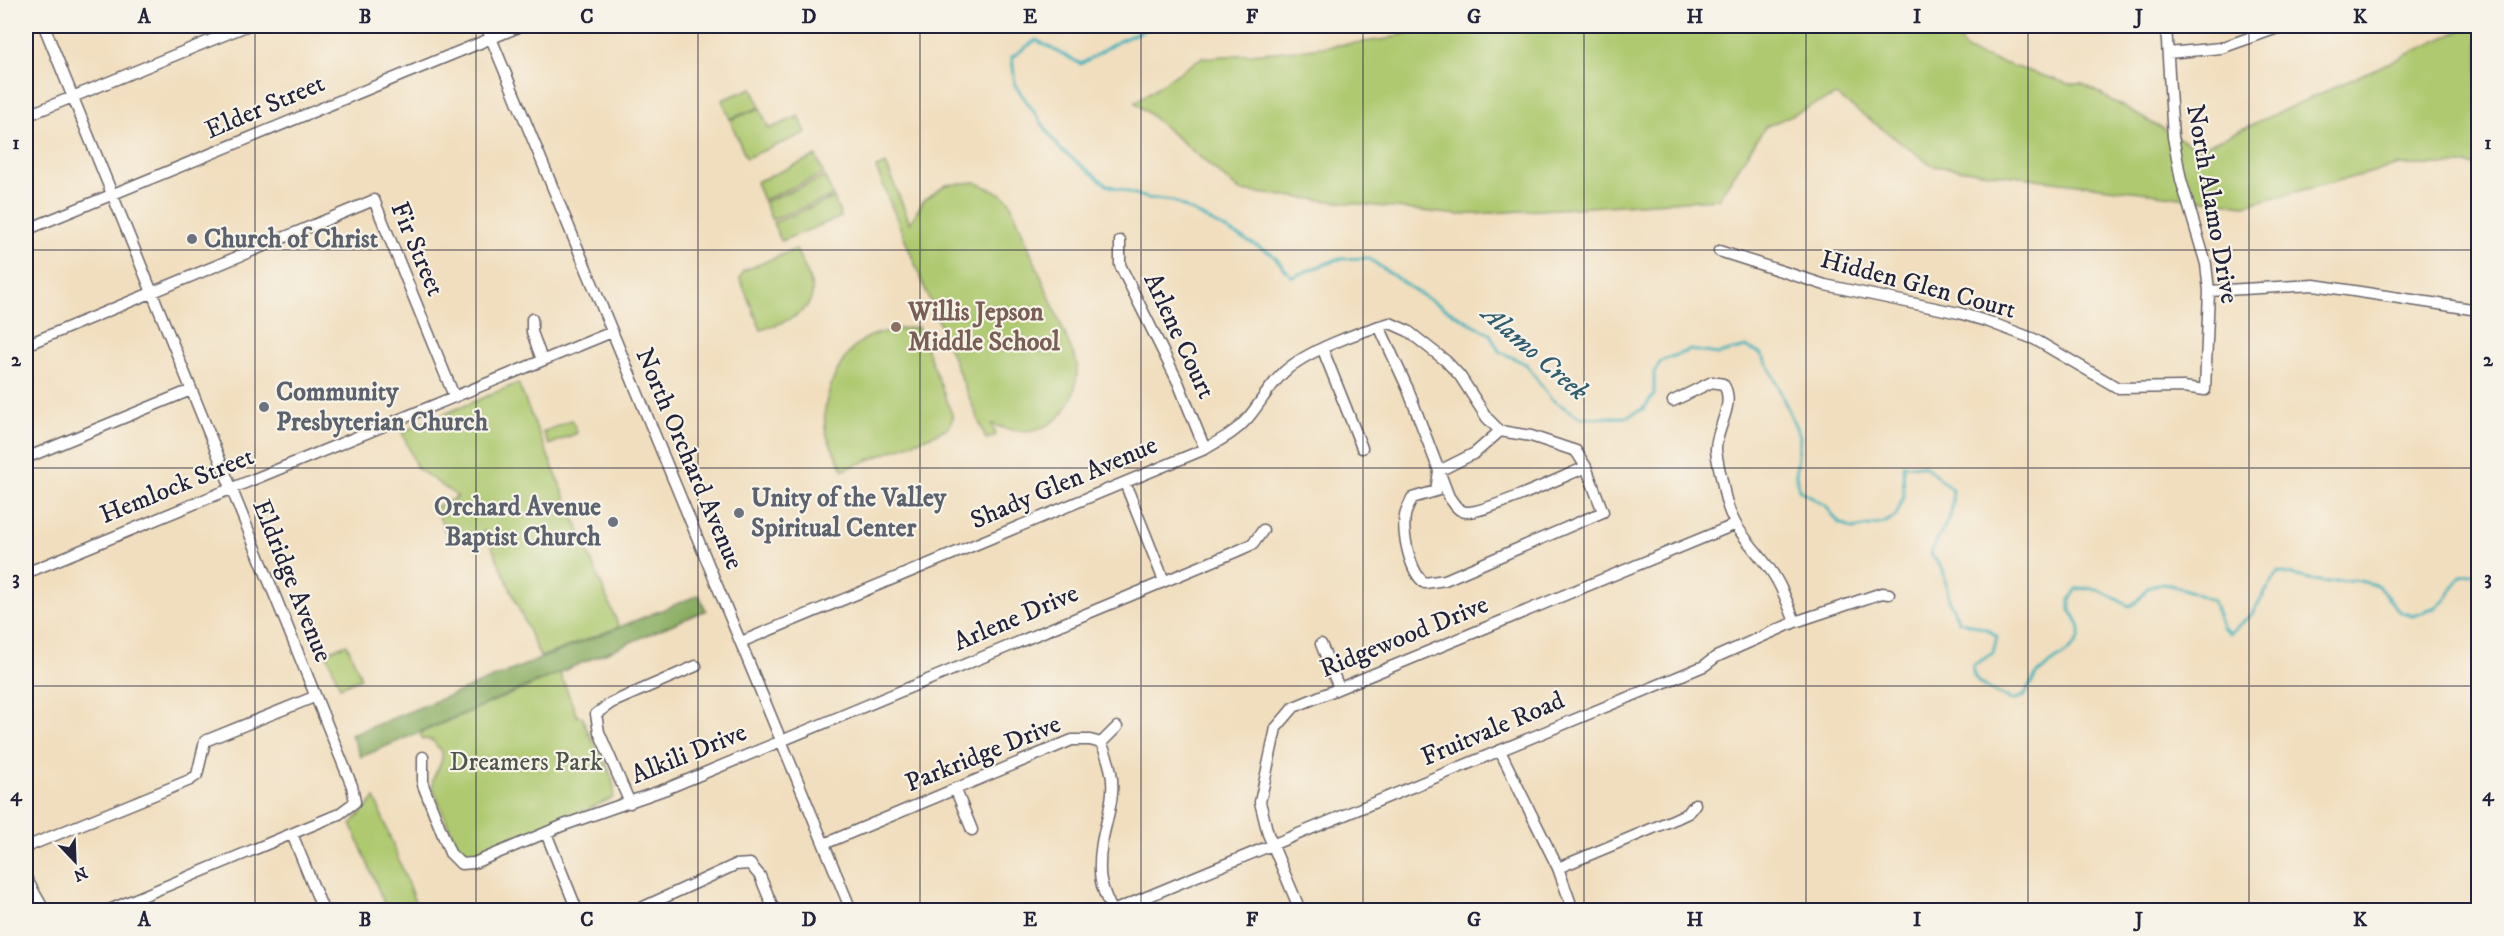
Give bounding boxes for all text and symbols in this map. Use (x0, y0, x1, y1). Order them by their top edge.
text: A (137, 5, 152, 30)
text: B (359, 5, 371, 30)
text: C (580, 5, 594, 30)
text: D (802, 5, 817, 30)
text: E (1023, 5, 1037, 30)
text: F (1246, 5, 1259, 30)
text: G (1467, 5, 1481, 30)
text: H (1687, 5, 1704, 30)
text: I (1913, 5, 1921, 30)
text: J (2133, 5, 2143, 30)
text: K (2353, 5, 2368, 30)
street label: Elder Street (200, 67, 330, 147)
street label: North Alamo Drive (2178, 102, 2246, 306)
text: 1 (12, 131, 20, 156)
text: 1 (2484, 131, 2492, 156)
street label: Fir Street (382, 197, 452, 301)
place label: Church of Christ (204, 223, 379, 256)
marker: Church of Christ (185, 232, 199, 246)
street label: Hidden Glen Court (1817, 243, 2019, 327)
street label: Arlene Court (1136, 268, 1222, 404)
place label: Willis Jepson Middle School (907, 296, 1061, 359)
water label: Alamo Creek (1472, 296, 1596, 409)
marker: Willis Jepson Middle School (889, 320, 903, 334)
street label: North Orchard Avenue (627, 343, 751, 575)
text: 2 (11, 348, 22, 373)
text: 2 (2483, 348, 2494, 373)
place label: Community Presbyterian Church (276, 376, 489, 439)
marker: Community Presbyterian Church (257, 400, 271, 414)
street label: Shady Glen Avenue (966, 429, 1162, 537)
street label: Hemlock Street (95, 440, 259, 532)
place label: Unity of the Valley Spiritual Center (751, 482, 947, 545)
place label: Orchard Avenue Baptist Church (434, 491, 601, 554)
street label: Eldridge Avenue (244, 495, 340, 667)
marker: Unity of the Valley Spiritual Center (732, 506, 746, 520)
marker: Orchard Avenue Baptist Church (606, 515, 620, 529)
text: 3 (12, 566, 20, 591)
text: 3 (2484, 566, 2492, 591)
street label: Arlene Drive (949, 577, 1083, 659)
street label: Ridgewood Drive (1315, 588, 1493, 686)
street label: Fruitvale Road (1416, 684, 1570, 774)
street label: Parkridge Drive (900, 708, 1066, 800)
street label: Alkili Drive (626, 716, 752, 792)
park label: Dreamers Park (449, 746, 603, 779)
text: 4 (10, 783, 23, 808)
text: 4 (2482, 783, 2495, 808)
north arrow (45, 831, 105, 891)
text: N (71, 862, 90, 886)
text: A (137, 908, 152, 933)
text: B (359, 908, 371, 933)
text: C (580, 908, 594, 933)
text: D (802, 908, 817, 933)
text: E (1023, 908, 1037, 933)
text: F (1246, 908, 1259, 933)
text: G (1467, 908, 1481, 933)
text: H (1687, 908, 1704, 933)
text: I (1913, 908, 1921, 933)
text: J (2133, 908, 2143, 933)
text: K (2353, 908, 2368, 933)

